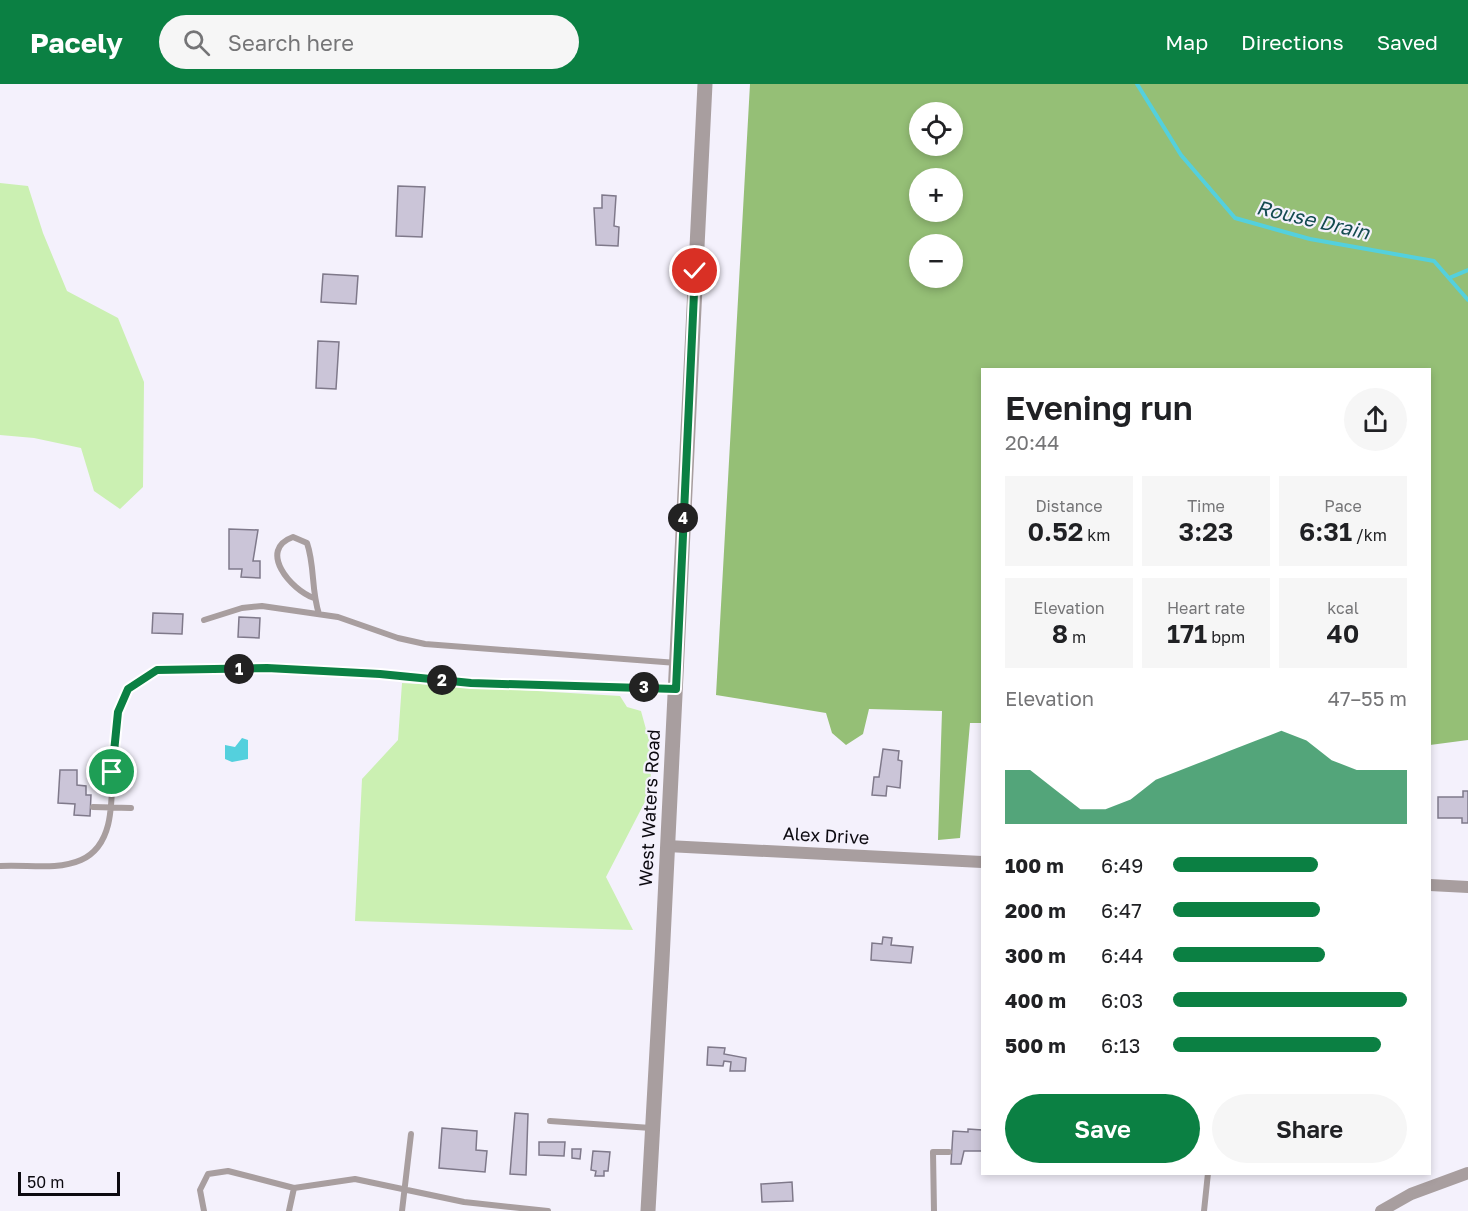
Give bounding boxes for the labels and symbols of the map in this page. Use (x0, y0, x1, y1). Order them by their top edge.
water label: Rouse Drain (1254, 194, 1373, 244)
pin (669, 245, 720, 296)
pin: 4 (668, 503, 698, 533)
pin: 1 (224, 654, 254, 684)
pin: 2 (427, 665, 457, 695)
pin: 3 (629, 672, 659, 702)
street label: West Waters Road (634, 729, 664, 887)
pin (86, 746, 137, 797)
street label: Alex Drive (782, 822, 870, 848)
scale bar (18, 1169, 120, 1196)

